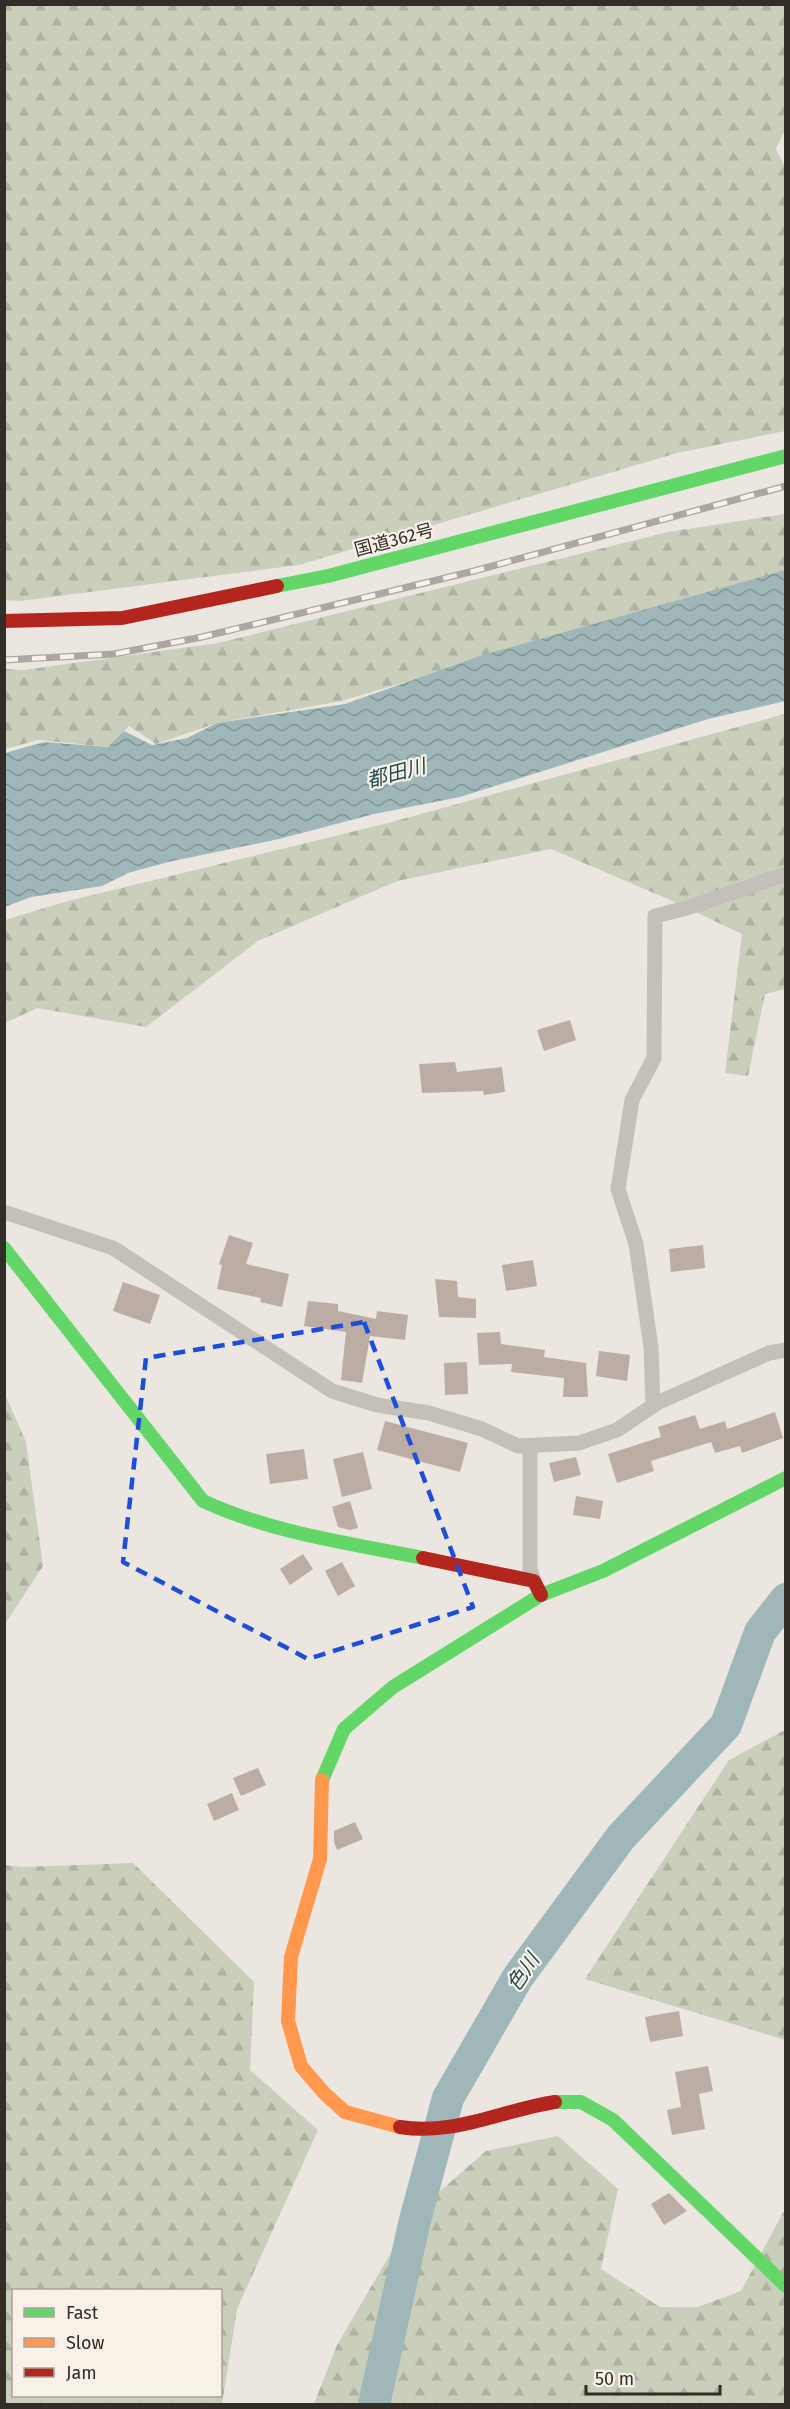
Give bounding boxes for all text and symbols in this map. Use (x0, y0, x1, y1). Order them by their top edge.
street label: 国道362号 (352, 519, 436, 561)
water label: 都田川 (364, 753, 430, 792)
water label: 色川 (502, 1947, 545, 1995)
legend (12, 2289, 222, 2397)
text: Fast (66, 2302, 99, 2324)
text: Slow (66, 2332, 105, 2354)
scale bar (586, 2358, 720, 2396)
text: Jam (66, 2362, 97, 2384)
text: 50 m (595, 2368, 634, 2390)

